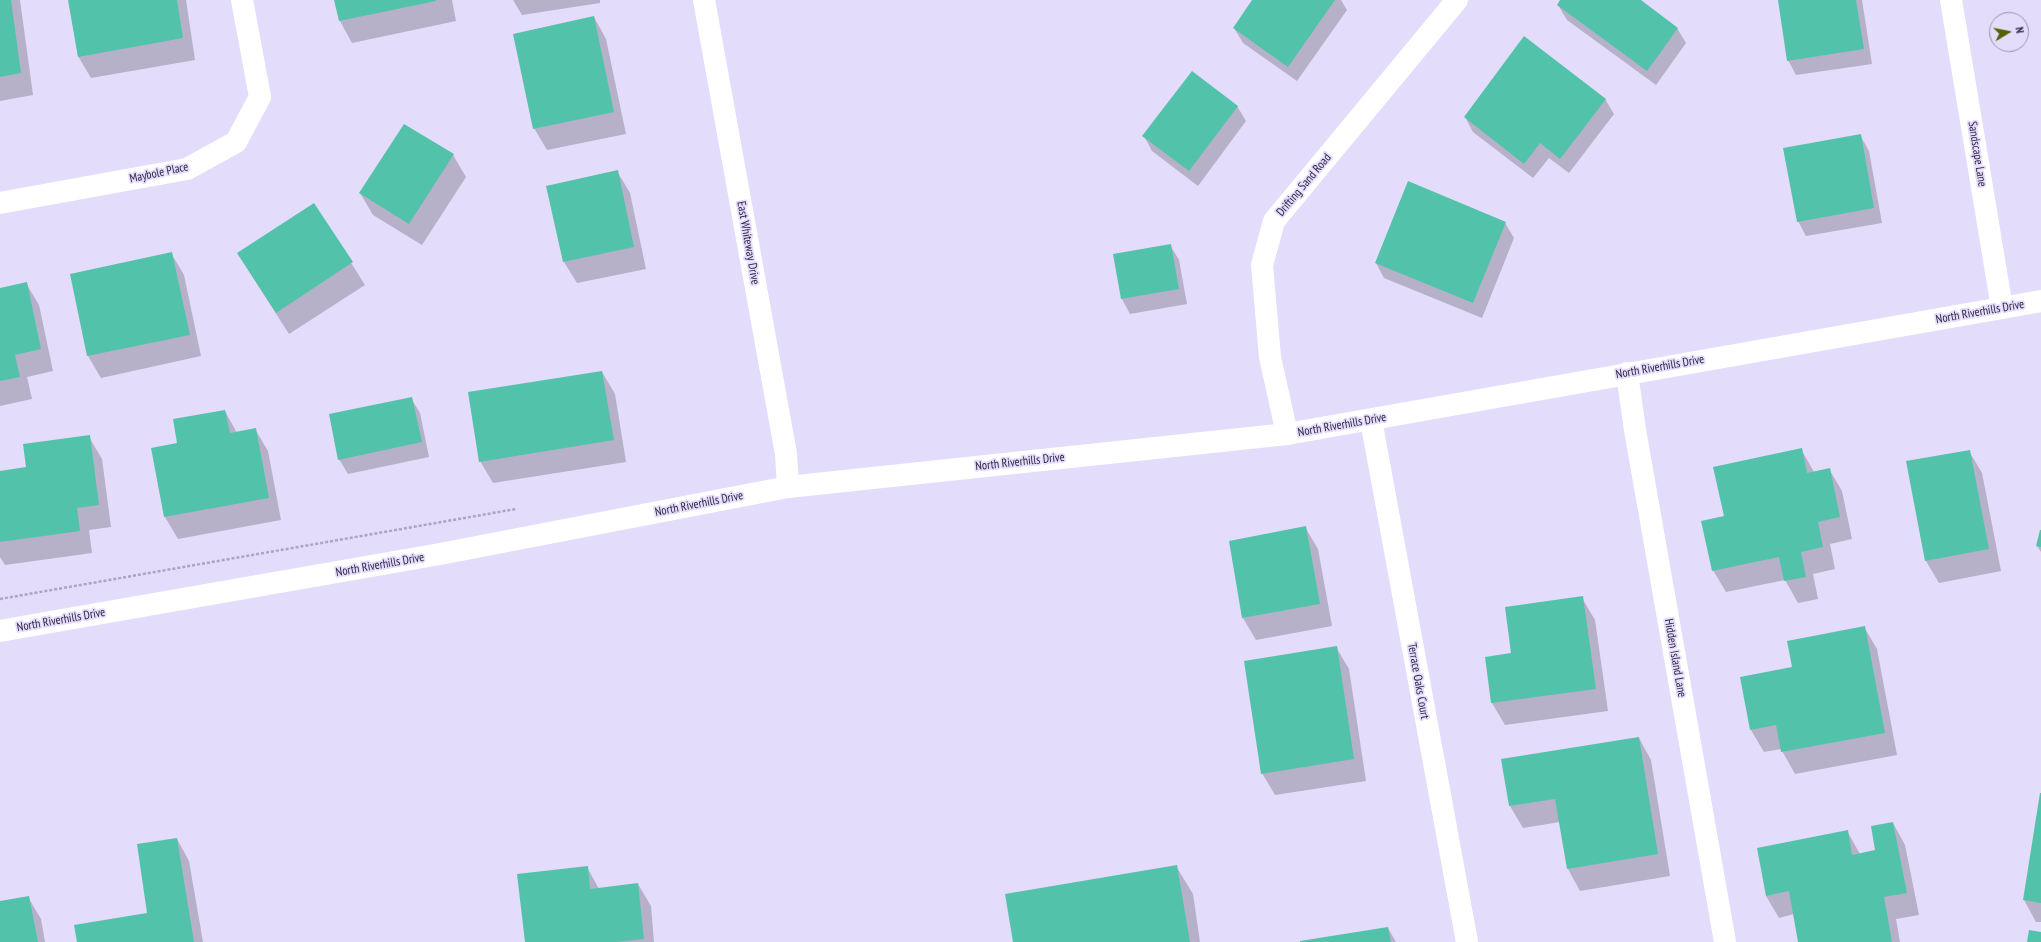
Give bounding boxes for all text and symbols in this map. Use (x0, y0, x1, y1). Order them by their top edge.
north arrow (1989, 12, 2029, 52)
text: N (2012, 26, 2027, 34)
street label: Sandscape Lane (1965, 120, 1989, 188)
street label: Drifting Sand Road (1274, 151, 1334, 219)
street label: Maybole Place (128, 160, 190, 186)
street label: East Whiteway Drive (734, 200, 762, 286)
street label: North Riverhills Drive (1935, 297, 2025, 327)
street label: North Riverhills Drive (1615, 352, 1705, 382)
street label: North Riverhills Drive (1297, 410, 1387, 440)
street label: North Riverhills Drive (975, 450, 1065, 474)
street label: North Riverhills Drive (654, 488, 744, 520)
street label: North Riverhills Drive (335, 550, 425, 580)
street label: North Riverhills Drive (16, 605, 106, 635)
street label: Hidden Island Lane (1661, 618, 1689, 698)
street label: Terrace Oaks Court (1404, 642, 1432, 720)

